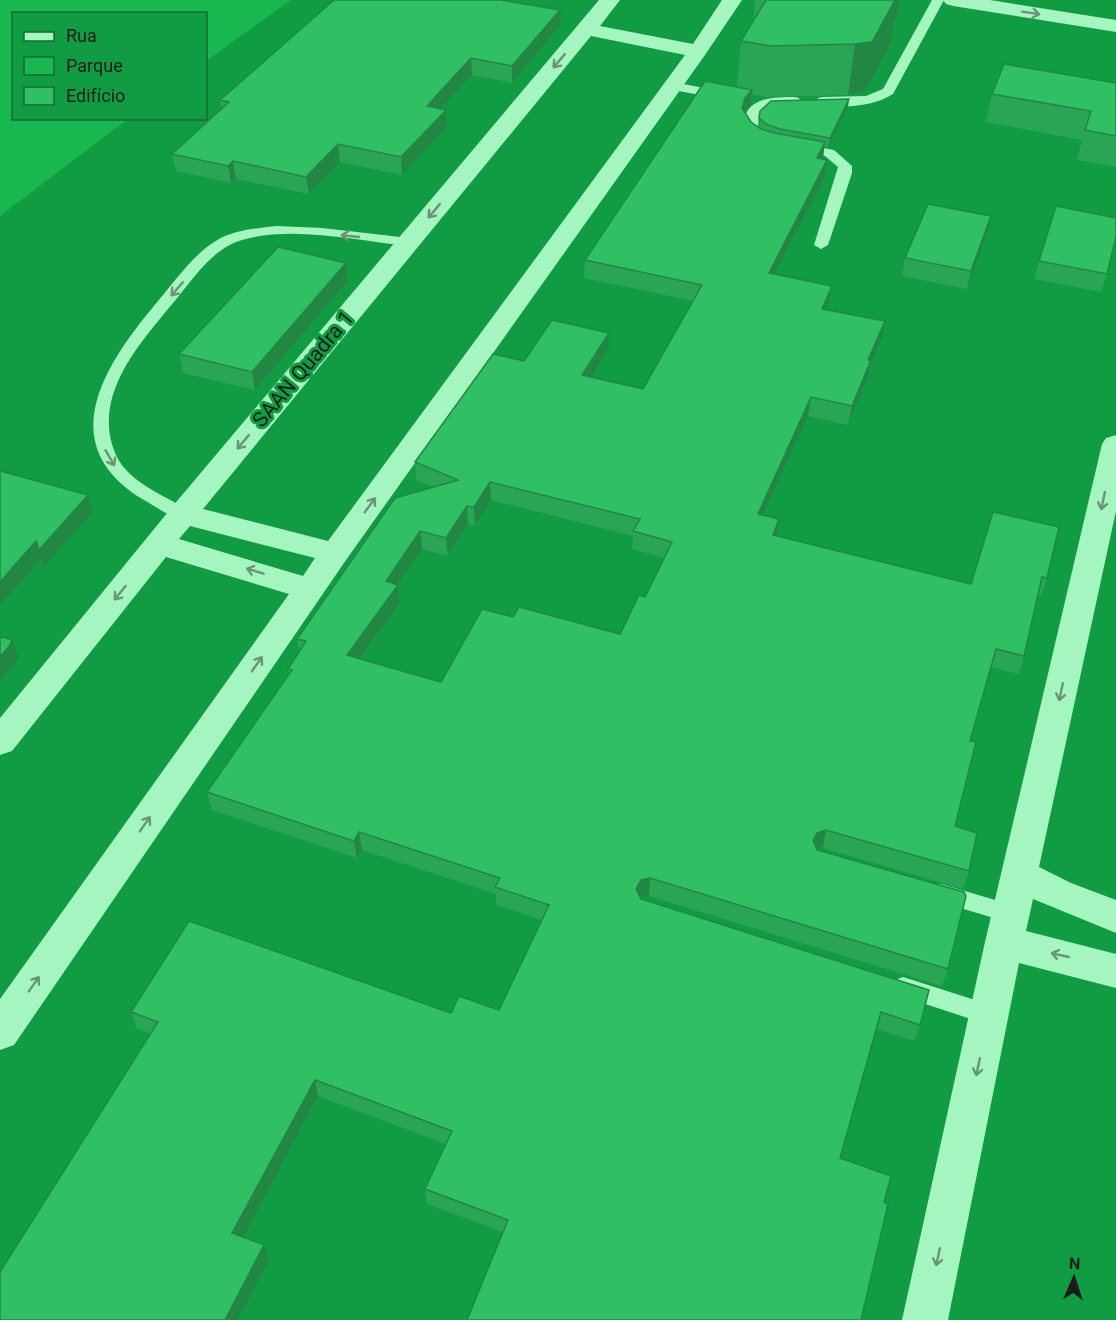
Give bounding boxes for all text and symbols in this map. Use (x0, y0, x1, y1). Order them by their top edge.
one-way arrow (1021, 7, 1041, 18)
legend (12, 12, 207, 120)
text: Rua (66, 25, 97, 46)
one-way arrow (552, 53, 565, 69)
text: Parque (66, 55, 123, 76)
text: Edifício (66, 85, 125, 106)
one-way arrow (427, 203, 441, 218)
one-way arrow (341, 230, 361, 241)
one-way arrow (170, 281, 184, 296)
street label: SAAN Quadra 1 (247, 306, 359, 432)
one-way arrow (236, 434, 249, 450)
one-way arrow (104, 449, 116, 466)
one-way arrow (1097, 492, 1109, 511)
one-way arrow (363, 497, 376, 513)
one-way arrow (245, 565, 264, 576)
one-way arrow (113, 585, 126, 601)
one-way arrow (251, 657, 263, 673)
one-way arrow (1055, 682, 1067, 701)
one-way arrow (139, 817, 152, 833)
one-way arrow (1051, 949, 1070, 961)
one-way arrow (28, 976, 40, 992)
one-way arrow (972, 1056, 983, 1076)
one-way arrow (932, 1247, 943, 1267)
north arrow (1044, 1248, 1104, 1308)
text: N (1069, 1254, 1081, 1273)

